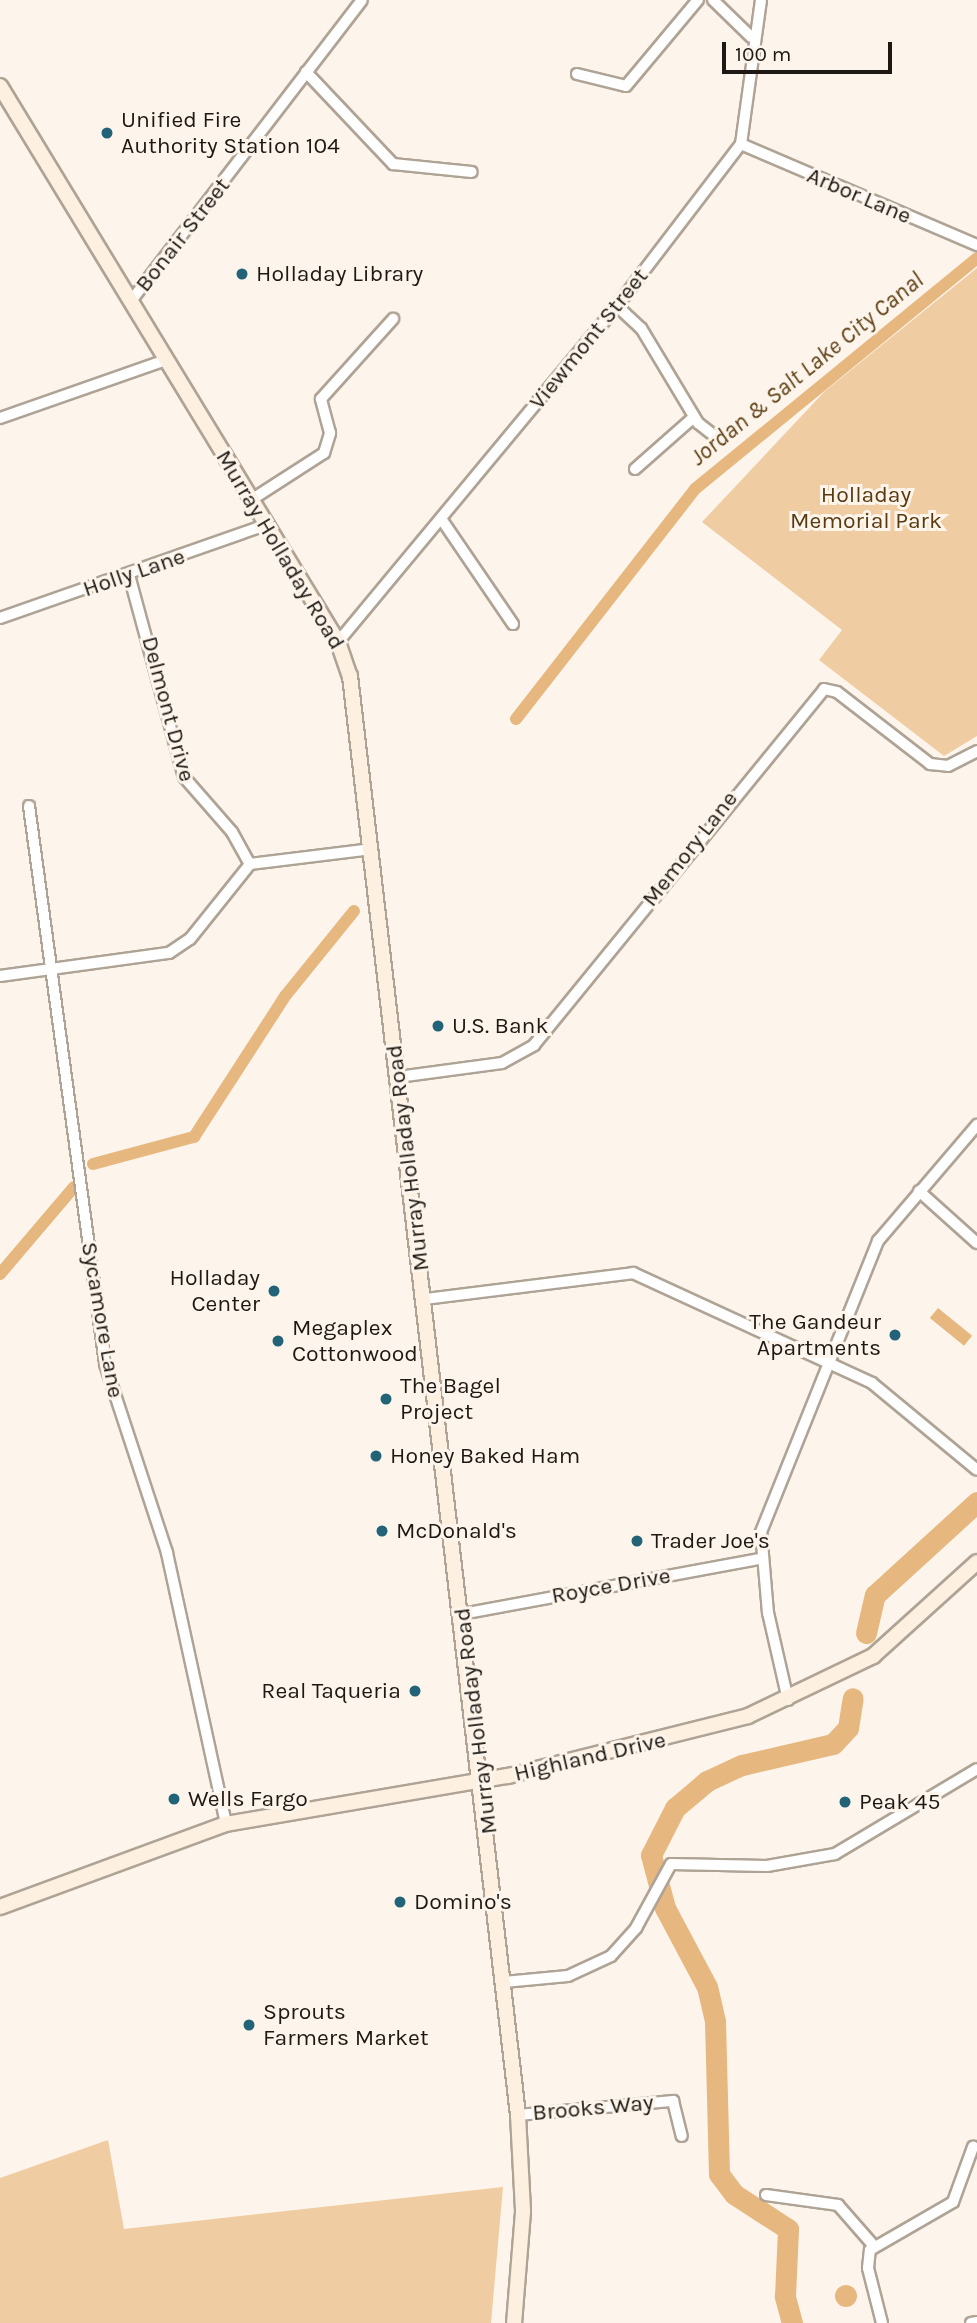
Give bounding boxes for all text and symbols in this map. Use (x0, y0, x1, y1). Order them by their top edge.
scale bar (725, 28, 895, 72)
text: 100 m (735, 42, 792, 66)
place label: Unified Fire Authority Station 104 (121, 106, 340, 160)
marker: Unified Fire Authority Station 104 (99, 125, 115, 141)
street label: Arbor Lane (803, 162, 915, 230)
street label: Bonair Street (130, 172, 236, 298)
place label: Holladay Library (256, 260, 423, 288)
street label: Viewmont Street (524, 263, 654, 415)
marker: Holladay Library (234, 266, 250, 282)
water label: Jordan & Salt Lake City Canal (685, 266, 929, 472)
street label: Murray Holladay Road (210, 445, 350, 655)
park label: Holladay Memorial Park (790, 481, 942, 535)
street label: Holly Lane (79, 543, 189, 603)
street label: Delmont Drive (135, 633, 201, 785)
street label: Memory Lane (636, 786, 744, 912)
place label: U.S. Bank (452, 1012, 548, 1040)
marker: U.S. Bank (430, 1018, 446, 1034)
street label: Murray Holladay Road (380, 1043, 436, 1273)
street label: Sycamore Lane (75, 1240, 129, 1400)
place label: Holladay Center (170, 1264, 260, 1318)
marker: Holladay Center (266, 1283, 282, 1299)
place label: The Gandeur Apartments (749, 1308, 881, 1362)
place label: Megaplex Cottonwood (292, 1314, 418, 1368)
marker: The Gandeur Apartments (887, 1327, 903, 1343)
marker: Megaplex Cottonwood (270, 1333, 286, 1349)
place label: The Bagel Project (400, 1372, 501, 1426)
marker: The Bagel Project (378, 1391, 394, 1407)
place label: Honey Baked Ham (390, 1442, 580, 1470)
marker: Honey Baked Ham (368, 1448, 384, 1464)
place label: McDonald's (396, 1517, 517, 1545)
marker: McDonald's (374, 1523, 390, 1539)
place label: Trader Joe's (651, 1527, 770, 1555)
marker: Trader Joe's (629, 1533, 645, 1549)
street label: Royce Drive (549, 1562, 673, 1610)
street label: Murray Holladay Road (448, 1606, 504, 1836)
place label: Real Taqueria (261, 1677, 401, 1705)
marker: Real Taqueria (407, 1683, 423, 1699)
street label: Highland Drive (511, 1726, 669, 1788)
place label: Wells Fargo (188, 1785, 308, 1813)
place label: Peak 45 (859, 1788, 940, 1816)
marker: Wells Fargo (166, 1791, 182, 1807)
marker: Peak 45 (837, 1794, 853, 1810)
place label: Domino's (414, 1888, 512, 1916)
marker: Domino's (392, 1894, 408, 1910)
place label: Sprouts Farmers Market (263, 1998, 429, 2052)
marker: Sprouts Farmers Market (241, 2017, 257, 2033)
street label: Brooks Way (531, 2089, 655, 2127)

